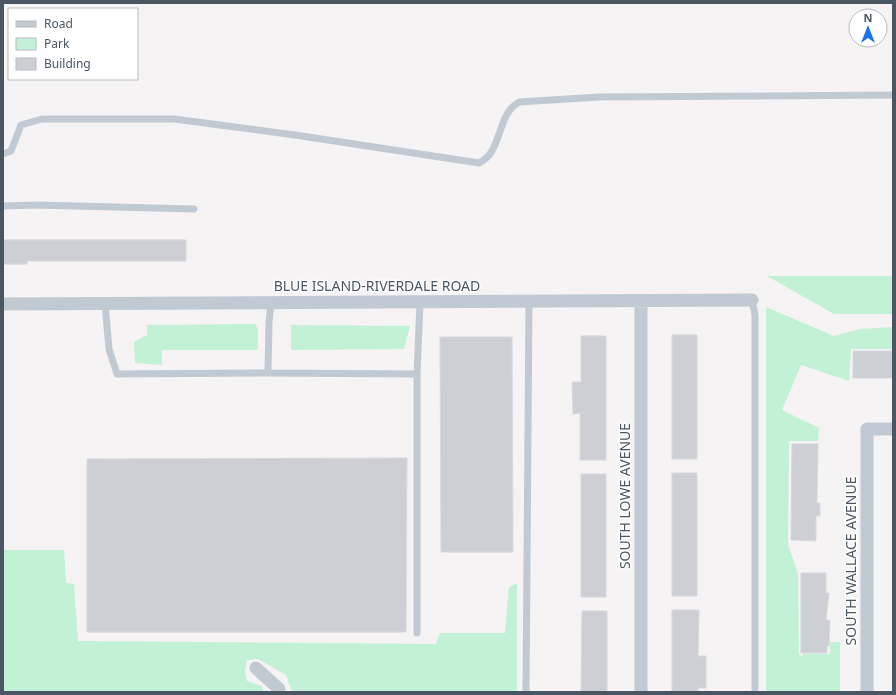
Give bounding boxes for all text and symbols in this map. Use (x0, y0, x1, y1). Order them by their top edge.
legend (8, 8, 138, 80)
north arrow (848, 8, 888, 48)
text: N (864, 10, 872, 25)
text: Road (44, 15, 73, 32)
text: Park (44, 35, 70, 52)
text: Building (44, 55, 91, 72)
street label: BLUE ISLAND-RIVERDALE ROAD (274, 276, 480, 295)
street label: SOUTH LOWE AVENUE (615, 423, 634, 569)
street label: SOUTH WALLACE AVENUE (841, 477, 860, 645)

